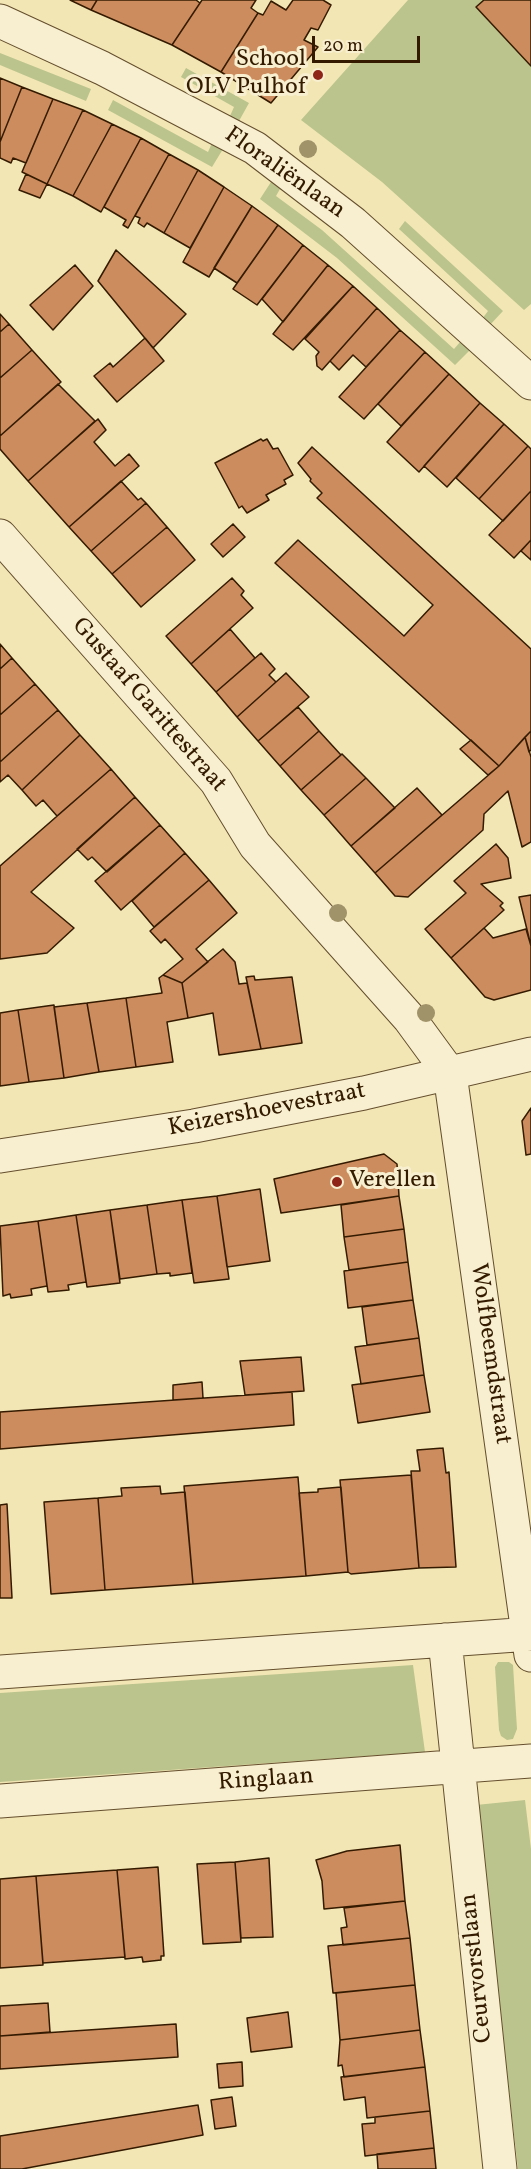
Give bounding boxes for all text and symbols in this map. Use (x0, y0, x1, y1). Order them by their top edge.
scale bar (315, 24, 423, 62)
text: 20 m (323, 34, 363, 59)
place label: School OLV Pulhof (186, 47, 306, 103)
marker: School OLV Pulhof (311, 68, 325, 82)
street label: Floraliënlaan (218, 122, 350, 226)
street label: Gustaaf Garittestraat (64, 613, 232, 799)
street label: Keizershoevestraat (166, 1078, 368, 1144)
place label: Verellen (349, 1168, 436, 1196)
marker: Verellen (330, 1175, 344, 1189)
street label: Wolfbeemdstraat (462, 1262, 516, 1446)
street label: Ringlaan (217, 1763, 315, 1799)
street label: Ceurvorstlaan (456, 1892, 500, 2044)

